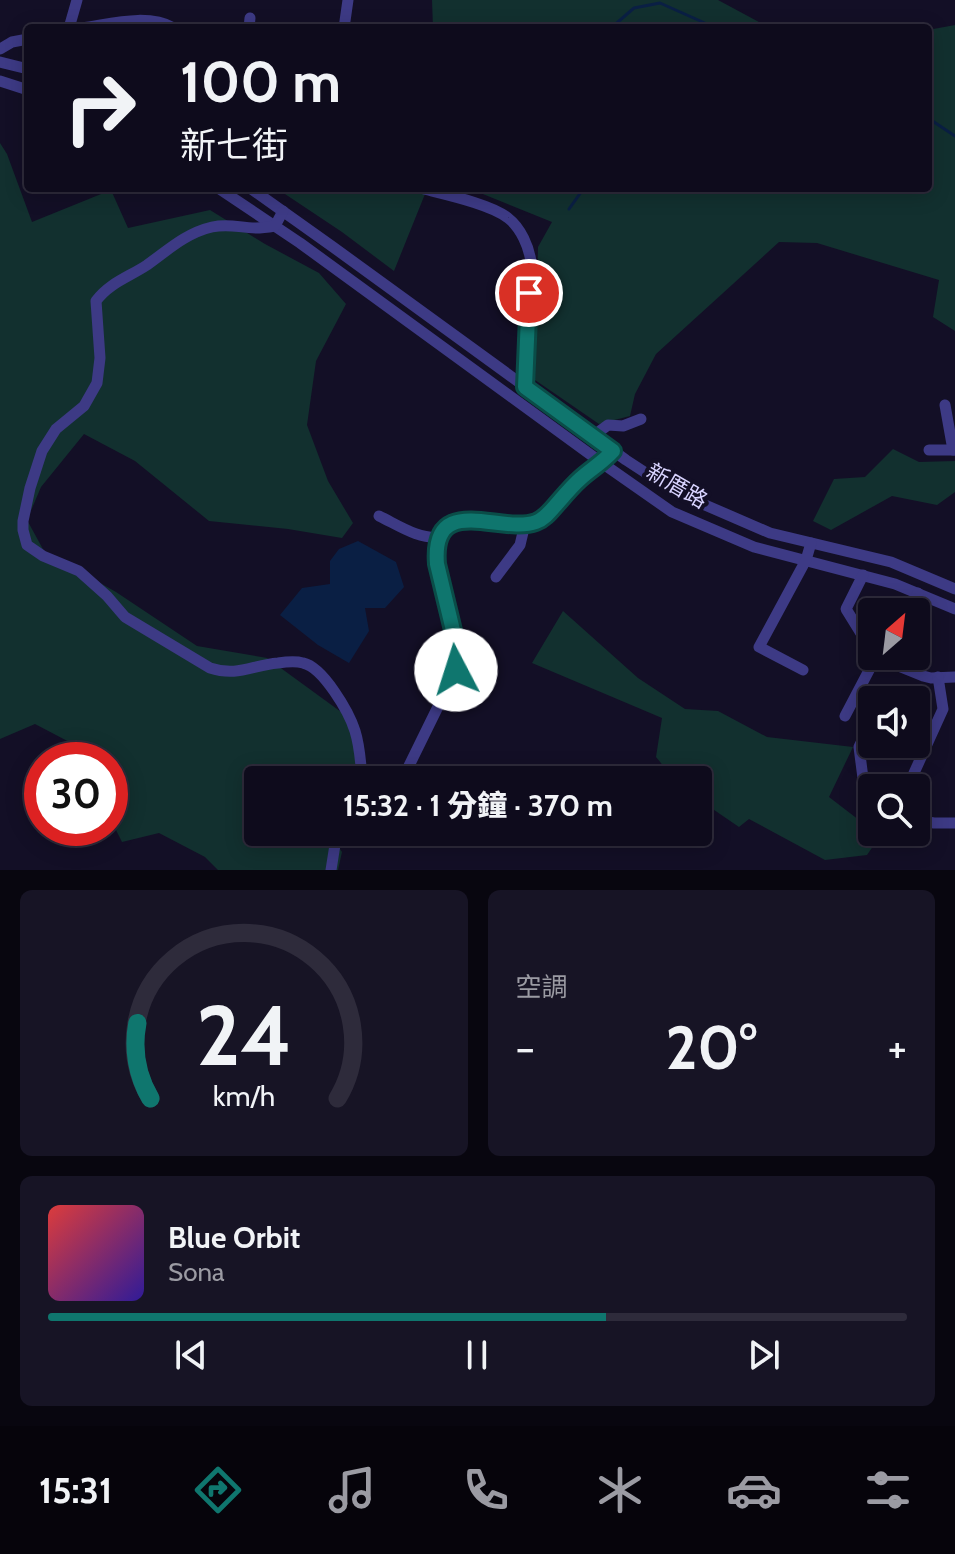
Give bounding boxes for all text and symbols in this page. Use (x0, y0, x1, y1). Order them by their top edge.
text: 100 m (180, 48, 341, 116)
icon: right (48, 56, 152, 160)
text: 新七街 (180, 123, 288, 167)
pin (495, 259, 563, 327)
icon: arrive (507, 271, 551, 315)
street label: 新厝路 (642, 458, 712, 514)
north arrow (858, 598, 930, 670)
map controls (858, 598, 930, 846)
position arrow (414, 628, 498, 712)
button: sound (858, 686, 930, 758)
speed limit sign: 30 (24, 742, 128, 846)
button: search (858, 774, 930, 846)
text: 15:32 · 1 分鐘 · 370 m (343, 787, 613, 824)
text: 空調 (516, 971, 568, 1003)
text: 24 (196, 985, 292, 1086)
text: 20° (666, 1011, 757, 1084)
text: − (516, 1021, 535, 1074)
text: + (888, 1021, 907, 1074)
text: km/h (212, 1078, 275, 1113)
text: Blue Orbit (168, 1219, 300, 1256)
text: Sona (168, 1256, 225, 1288)
icon: previous (169, 1333, 213, 1377)
icon: pause (455, 1333, 499, 1377)
icon: next (742, 1333, 786, 1377)
icon: directions (190, 1462, 246, 1518)
icon: music (324, 1462, 380, 1518)
icon: phone (458, 1462, 514, 1518)
icon: climate (592, 1462, 648, 1518)
icon: car (726, 1462, 782, 1518)
icon: filters (860, 1462, 916, 1518)
text: 15:31 (39, 1468, 112, 1512)

